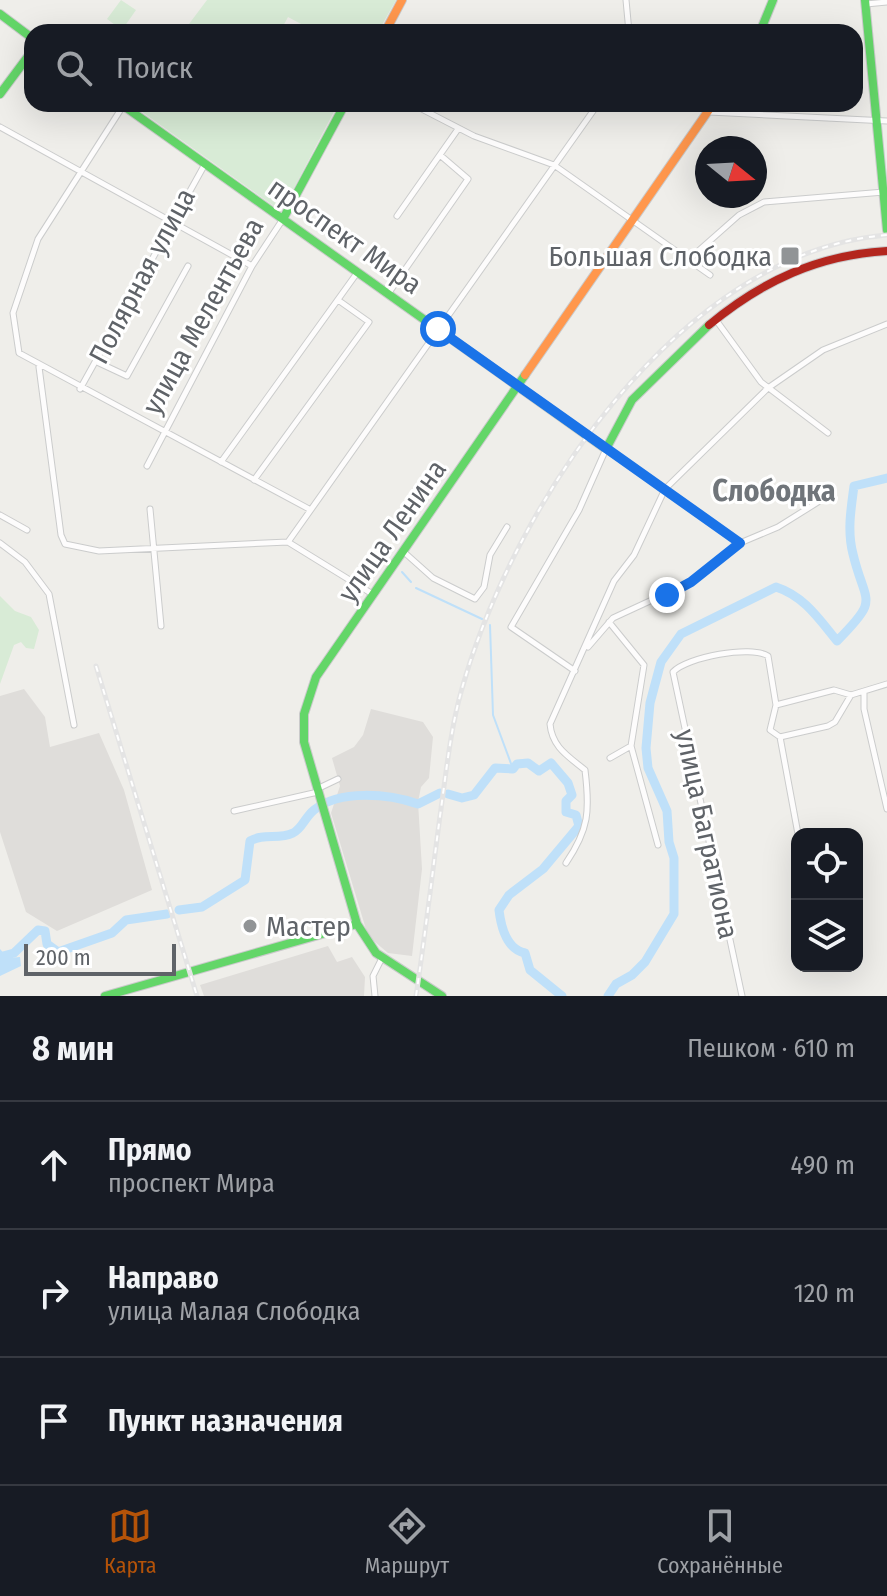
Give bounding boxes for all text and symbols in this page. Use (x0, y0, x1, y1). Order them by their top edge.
search box (24, 24, 863, 112)
icon: search (52, 46, 96, 90)
text: Поиск (116, 50, 193, 86)
north arrow (695, 136, 767, 208)
street label: проспект Мира (262, 171, 428, 301)
street label: Полярная улица (82, 183, 202, 369)
street label: улица Мелентьева (135, 212, 271, 420)
place label: Большая Слободка (548, 240, 772, 273)
marker: Большая Слободка (779, 245, 801, 267)
route start (420, 311, 456, 347)
street label: улица Ленина (331, 454, 453, 608)
district label: Слободка (712, 473, 836, 509)
route end (649, 577, 685, 613)
street label: улица Багратиона (669, 726, 745, 942)
map controls (791, 828, 863, 972)
button: locate (791, 828, 863, 900)
button: layers (791, 900, 863, 972)
place label: Мастер (266, 910, 351, 943)
marker: Мастер (241, 917, 259, 935)
scale bar (24, 940, 176, 976)
text: 200 m (36, 944, 91, 971)
text: 8 мин (32, 1028, 114, 1069)
text: Пешком · 610 m (687, 1033, 855, 1064)
text: Прямо (108, 1132, 192, 1168)
icon: ahead (32, 1143, 76, 1187)
text: 490 m (791, 1150, 855, 1181)
text: проспект Мира (108, 1168, 275, 1199)
text: Направо (108, 1260, 219, 1296)
icon: right (32, 1271, 76, 1315)
text: 120 m (794, 1278, 855, 1309)
text: улица Малая Слободка (108, 1296, 360, 1327)
icon: arrive (32, 1399, 76, 1443)
text: Пункт назначения (108, 1403, 343, 1439)
tab: Карта (104, 1504, 157, 1579)
tab: Маршрут (365, 1504, 449, 1579)
tab: Сохранённые (657, 1504, 783, 1579)

